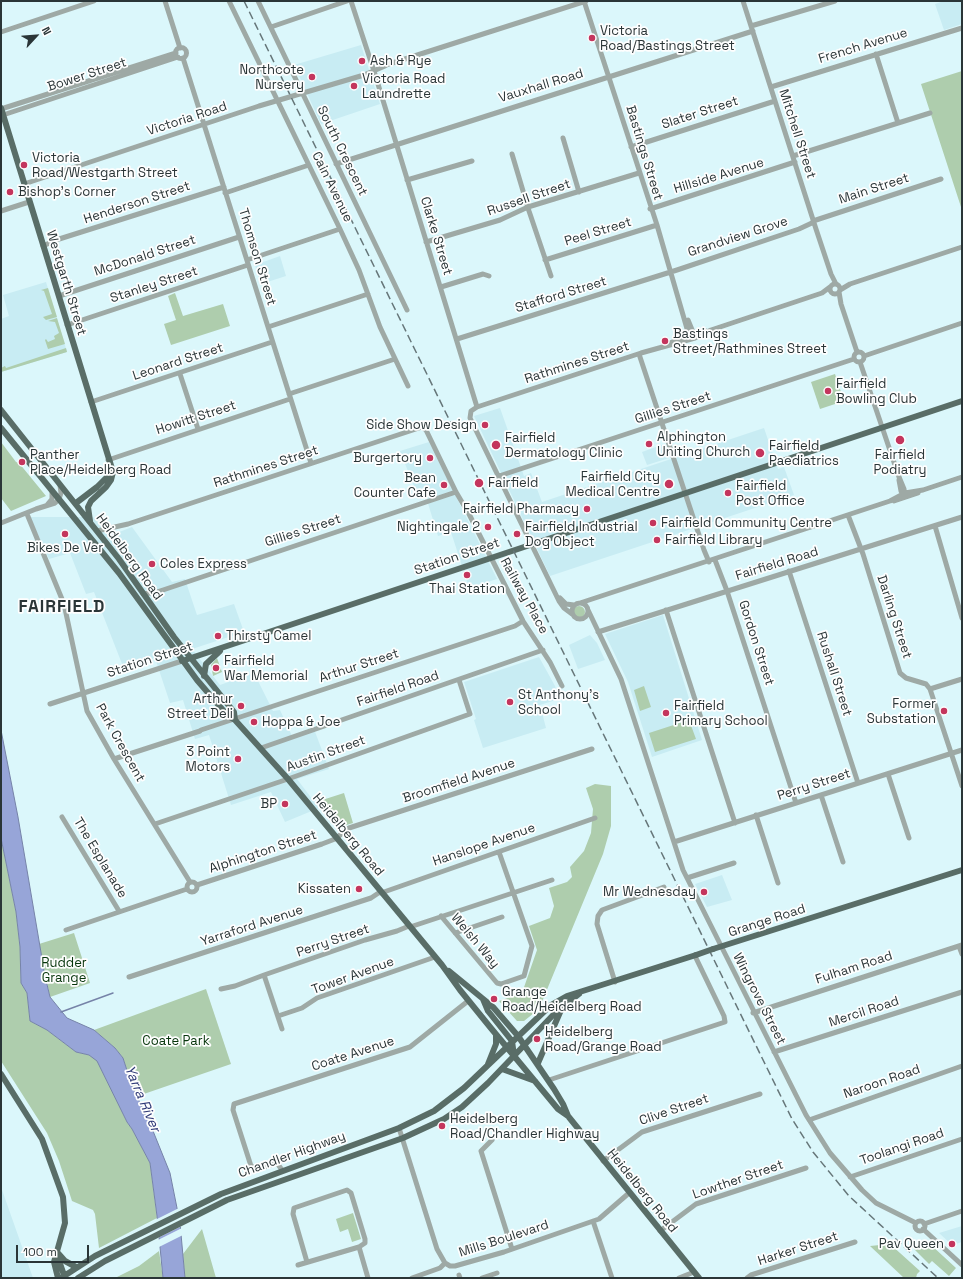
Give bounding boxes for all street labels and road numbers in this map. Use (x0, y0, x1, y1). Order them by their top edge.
street label: French Avenue (817, 25, 909, 67)
street label: Bower Street (45, 55, 129, 95)
street label: Vauxhall Road (497, 66, 585, 106)
street label: Mitchell Street (775, 87, 819, 181)
street label: Slater Street (660, 93, 740, 133)
street label: Victoria Road (145, 99, 229, 139)
street label: South Crescent (313, 104, 371, 198)
street label: Bastings Street (622, 104, 666, 202)
street label: Cain Avenue (308, 149, 356, 225)
street label: Hillside Avenue (672, 155, 766, 197)
street label: Main Street (837, 170, 911, 208)
street label: Russell Street (485, 176, 573, 220)
street label: Henderson Street (82, 178, 192, 228)
street label: Clarke Street (417, 195, 455, 277)
street label: Thomson Street (235, 207, 279, 307)
street label: Peel Street (563, 214, 633, 250)
street label: Grandview Grove (686, 214, 790, 260)
street label: Westgarth Street (43, 229, 89, 337)
street label: McDonald Street (92, 232, 198, 280)
street label: Stanley Street (108, 263, 200, 307)
street label: Stafford Street (513, 274, 609, 316)
street label: Rathmines Street (523, 339, 631, 387)
street label: Leonard Street (131, 340, 225, 384)
street label: Gillies Street (633, 388, 713, 428)
street label: Howitt Street (154, 398, 238, 438)
street label: Rathmines Street (212, 443, 320, 491)
street label: Heidelberg Road (92, 511, 166, 603)
street label: Gillies Street (263, 511, 343, 551)
street label: Station Street (412, 535, 502, 579)
street label: Fairfield Road (734, 544, 820, 584)
street label: Railway Place (497, 555, 551, 637)
street label: Darling Street (873, 573, 915, 661)
street label: Gordon Street (735, 598, 777, 688)
street label: Rushall Street (813, 630, 855, 718)
street label: Station Street (105, 639, 195, 681)
street label: Arthur Street (317, 646, 401, 686)
street label: Fairfield Road (355, 668, 441, 710)
street label: Park Crescent (92, 701, 148, 785)
street label: Austin Street (284, 732, 368, 776)
street label: Broomfield Avenue (401, 755, 517, 807)
street label: Perry Street (775, 766, 853, 804)
street label: Heidelberg Road (309, 791, 387, 879)
street label: The Esplanade (70, 815, 130, 901)
street label: Hanslope Avenue (431, 820, 537, 870)
street label: Alphington Street (207, 827, 319, 877)
street label: Grange Road (727, 901, 807, 941)
street label: Yarraford Avenue (199, 902, 305, 950)
street label: Welsh Way (448, 910, 502, 972)
street label: Perry Street (294, 921, 372, 961)
street label: Fulham Road (814, 948, 894, 988)
street label: Wingrove Street (729, 951, 789, 1047)
street label: Tower Avenue (310, 954, 396, 998)
street label: Mercil Road (827, 993, 901, 1031)
street label: Coate Avenue (310, 1033, 396, 1075)
street label: Naroon Road (842, 1062, 922, 1102)
street label: Clive Street (637, 1091, 711, 1129)
street label: Toolangi Road (858, 1125, 946, 1169)
street label: Chandler Highway (236, 1128, 348, 1182)
street label: Heidelberg Road (604, 1146, 680, 1236)
street label: Lowther Street (691, 1157, 785, 1203)
street label: Mills Boulevard (457, 1217, 551, 1261)
street label: Harker Street (756, 1229, 840, 1269)

